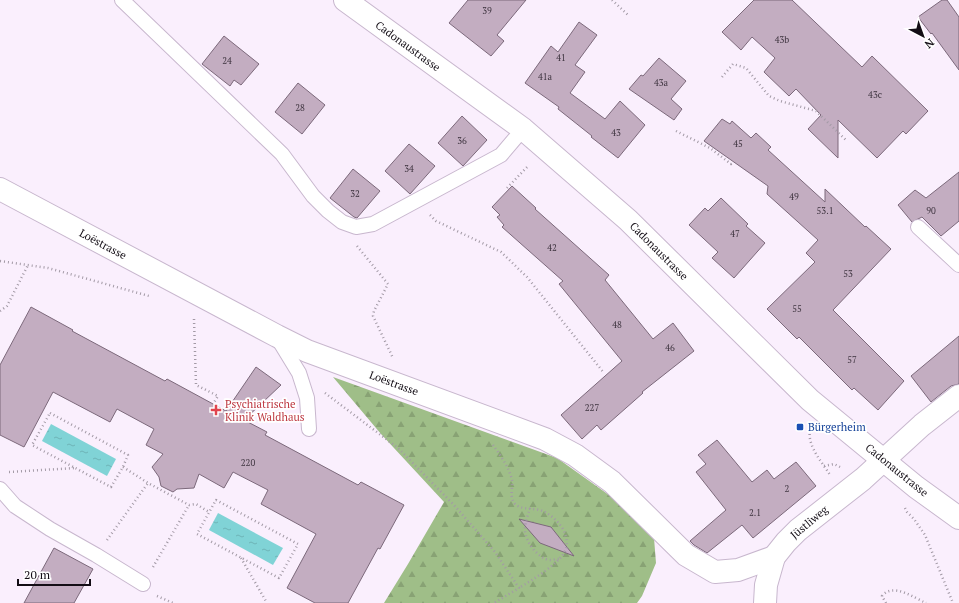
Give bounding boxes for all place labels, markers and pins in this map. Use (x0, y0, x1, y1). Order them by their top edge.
place label: Psychiatrische Klinik Waldhaus (225, 397, 305, 424)
marker: Psychiatrische Klinik Waldhaus (210, 404, 222, 416)
place label: Bürgerheim (808, 420, 866, 434)
marker: Bürgerheim (795, 422, 805, 432)

